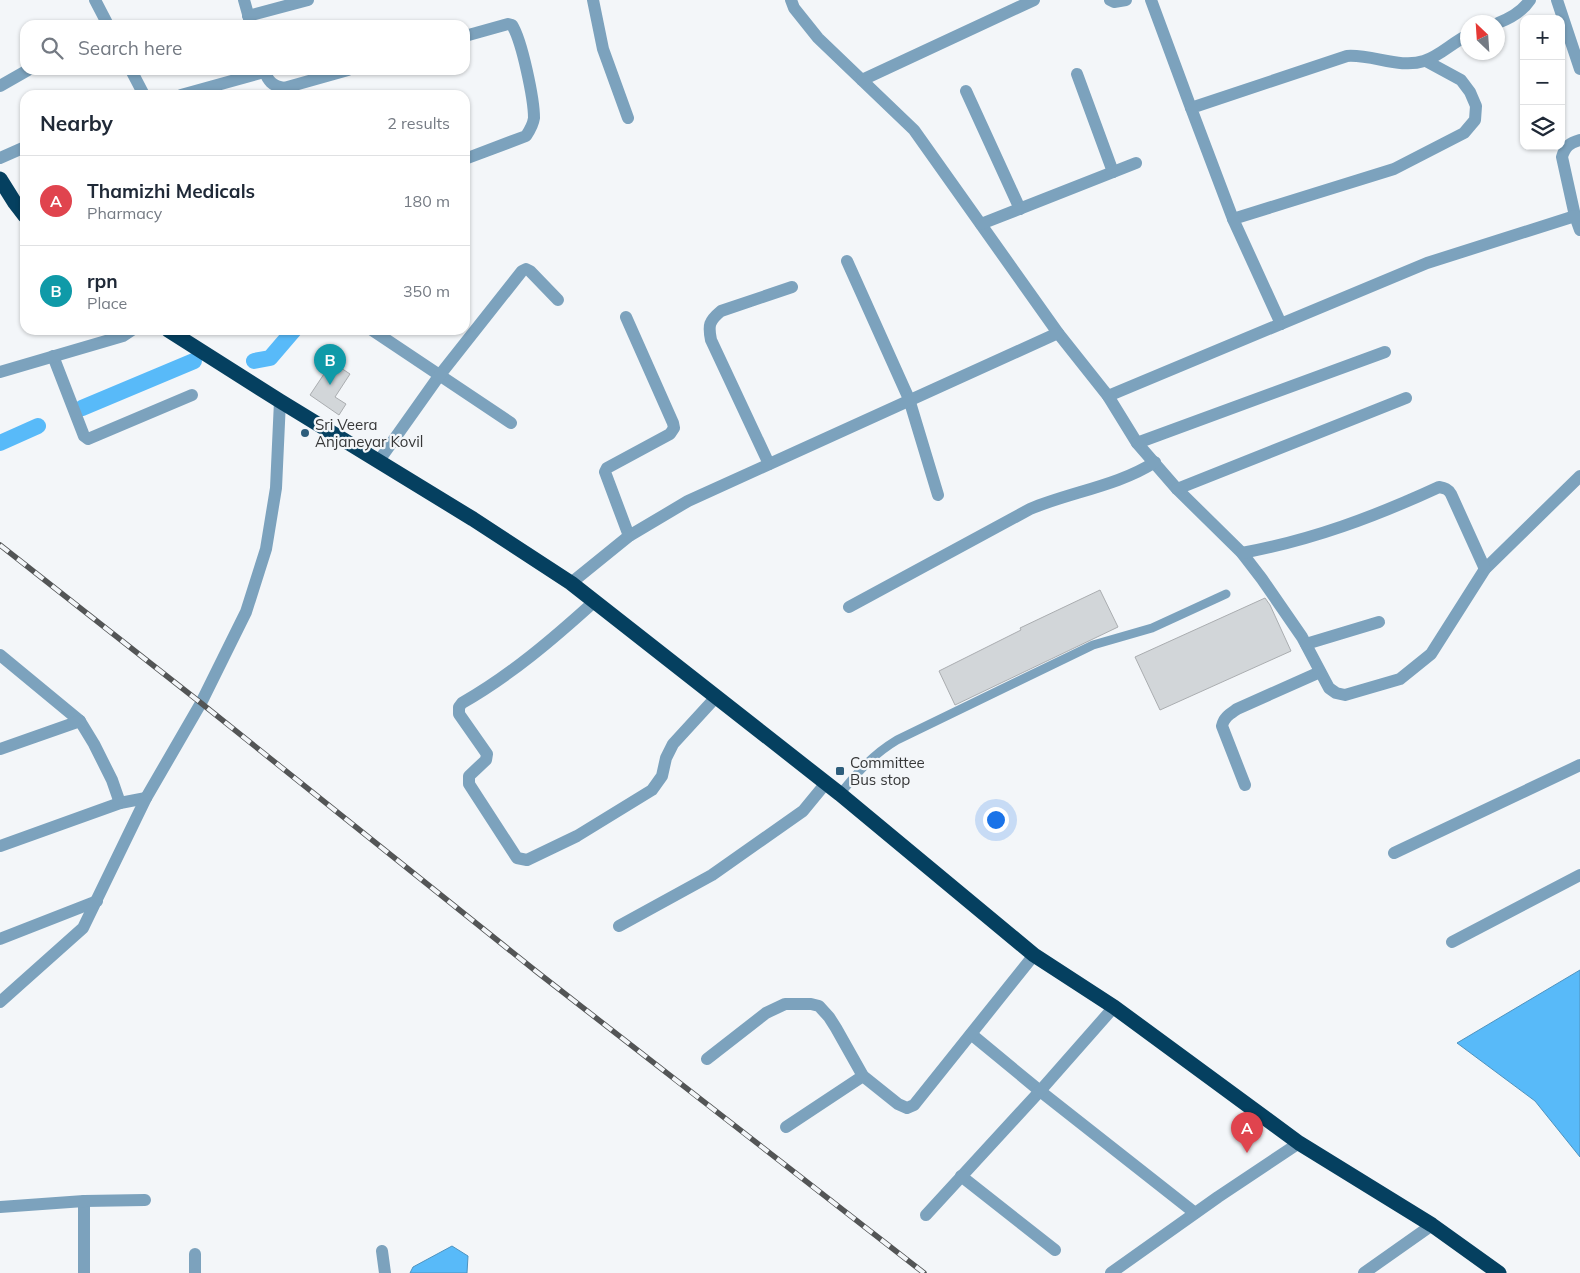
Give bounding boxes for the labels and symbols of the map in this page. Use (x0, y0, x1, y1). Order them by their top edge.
north arrow (1460, 15, 1505, 60)
pin: B (314, 344, 346, 385)
place label: Sri Veera Anjaneyar Kovil (315, 415, 423, 451)
marker: Sri Veera Anjaneyar Kovil (299, 427, 311, 439)
place label: Committee Bus stop (850, 753, 925, 789)
marker: Committee Bus stop (834, 765, 846, 777)
your location (983, 807, 1009, 833)
pin: A (1231, 1112, 1263, 1153)

